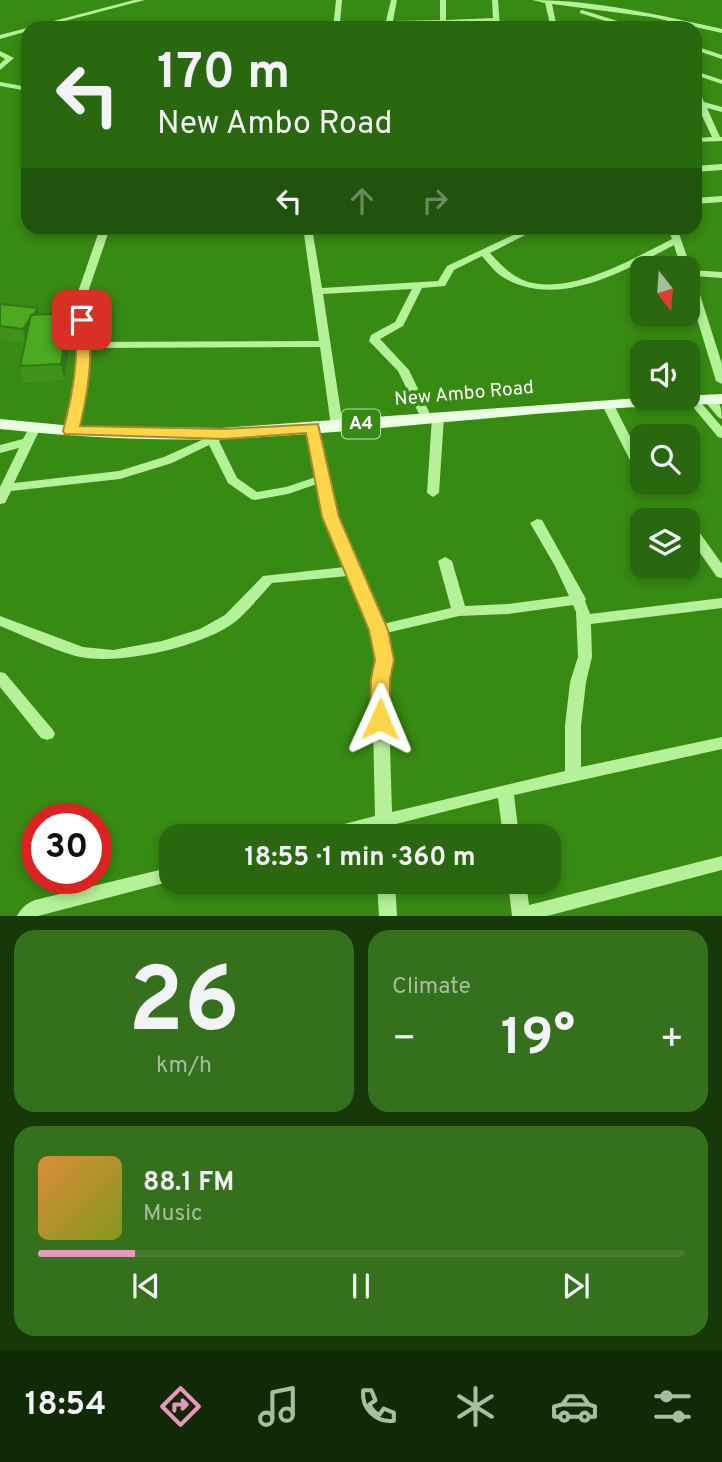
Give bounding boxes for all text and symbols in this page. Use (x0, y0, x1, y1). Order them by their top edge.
text: 170 m (157, 44, 290, 106)
icon: left (42, 49, 133, 140)
text: New Ambo Road (157, 105, 393, 145)
icon: left (270, 182, 308, 220)
icon: ahead (343, 182, 381, 220)
icon: right (416, 182, 454, 220)
north arrow (630, 256, 700, 326)
map controls (630, 256, 700, 578)
pin (52, 290, 112, 350)
icon: arrive (63, 301, 101, 339)
button: sound (630, 340, 700, 410)
street label: New Ambo Road (393, 376, 535, 412)
road number: A4 (342, 410, 380, 438)
button: search (630, 424, 700, 494)
button: layers (630, 508, 700, 578)
position arrow (343, 682, 417, 756)
speed limit sign: 30 (21, 803, 112, 894)
text: 18:55 · 1 min · 360 m (244, 842, 476, 875)
text: 26 (128, 949, 240, 1064)
text: Climate (392, 973, 471, 1002)
text: 19° (501, 1007, 575, 1073)
text: − (392, 1016, 417, 1065)
text: + (659, 1016, 684, 1065)
text: km/h (156, 1052, 212, 1081)
text: 88.1 FM (143, 1167, 234, 1200)
text: Music (143, 1200, 203, 1229)
icon: previous (127, 1267, 165, 1305)
icon: pause (342, 1267, 380, 1305)
icon: next (557, 1267, 595, 1305)
icon: directions (156, 1382, 205, 1431)
icon: music (254, 1382, 303, 1431)
icon: phone (353, 1382, 402, 1431)
icon: climate (451, 1382, 500, 1431)
icon: car (550, 1382, 599, 1431)
icon: filters (648, 1382, 697, 1431)
text: 18:54 (25, 1386, 106, 1426)

